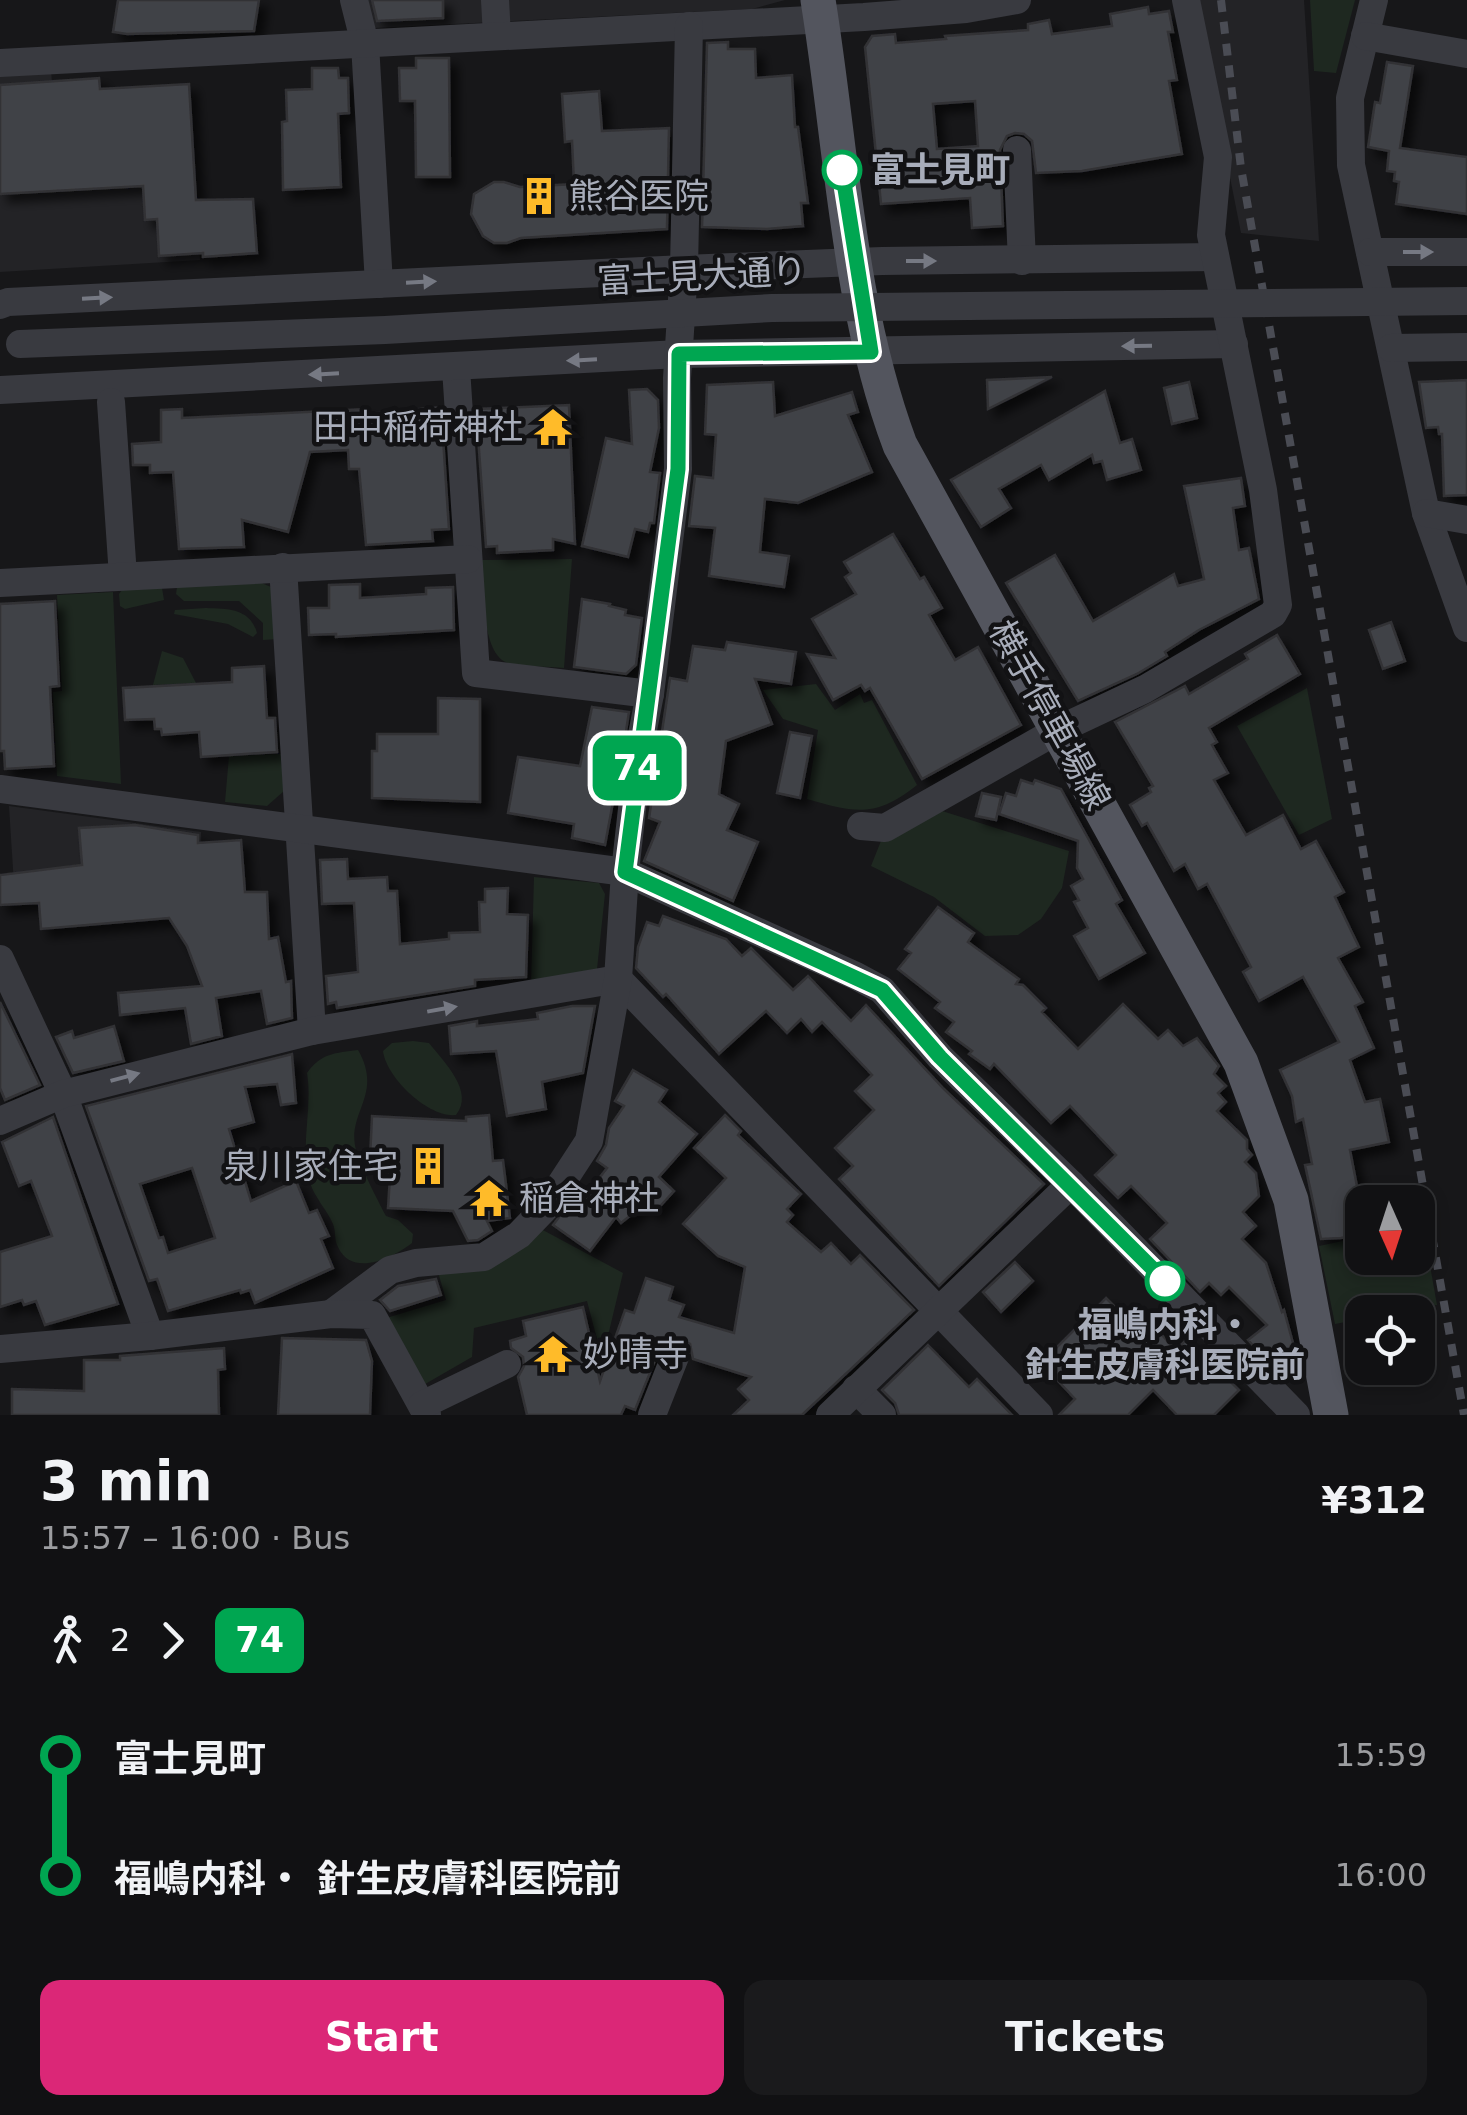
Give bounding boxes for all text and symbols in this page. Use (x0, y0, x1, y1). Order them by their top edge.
place label: 富士見町 (870, 150, 1010, 190)
marker: 富士見町 (823, 151, 861, 189)
building icon: 熊谷医院 (518, 175, 560, 217)
place label: 熊谷医院 (569, 176, 709, 216)
one-way arrow (1403, 244, 1435, 260)
street label: 富士見大通り (596, 251, 808, 301)
one-way arrow (906, 253, 938, 269)
one-way arrow (406, 274, 438, 290)
one-way arrow (81, 290, 113, 306)
one-way arrow (1120, 338, 1152, 354)
one-way arrow (565, 352, 597, 368)
one-way arrow (308, 366, 340, 382)
temple icon: 田中稲荷神社 (532, 406, 574, 448)
place label: 田中稲荷神社 (313, 407, 523, 447)
street label: 横手停車場線 (982, 613, 1118, 817)
line badge: 74 (592, 736, 682, 800)
text: 74 (613, 748, 661, 788)
one-way arrow (427, 1001, 459, 1016)
one-way arrow (110, 1069, 141, 1085)
building icon: 泉川家住宅 (407, 1145, 449, 1187)
place label: 泉川家住宅 (223, 1146, 398, 1186)
temple icon: 稲倉神社 (468, 1177, 510, 1219)
place label: 稲倉神社 (519, 1178, 659, 1218)
north arrow (1345, 1185, 1435, 1275)
map controls (1345, 1185, 1435, 1385)
marker: 福嶋内科・ 針生皮膚科医院前 (1146, 1262, 1184, 1300)
button: locate (1345, 1295, 1435, 1385)
place label: 福嶋内科・ 針生皮膚科医院前 (1025, 1305, 1305, 1385)
temple icon: 妙晴寺 (532, 1333, 574, 1375)
place label: 妙晴寺 (583, 1334, 688, 1374)
text: 3 min (40, 1449, 213, 1513)
text: ¥312 (1321, 1478, 1427, 1522)
text: 15:57 – 16:00 · Bus (40, 1519, 350, 1557)
icon: walk (40, 1613, 95, 1668)
icon: forward (145, 1613, 200, 1668)
text: 74 (235, 1620, 284, 1660)
text: 2 (110, 1621, 130, 1659)
text: 15:59 (1335, 1736, 1427, 1774)
text: 富士見町 (114, 1737, 266, 1781)
text: 16:00 (1335, 1856, 1427, 1894)
text: 福嶋内科・ 針生皮膚科医院前 (114, 1857, 621, 1901)
button: Start (40, 1980, 724, 2095)
button: Tickets (744, 1980, 1427, 2095)

